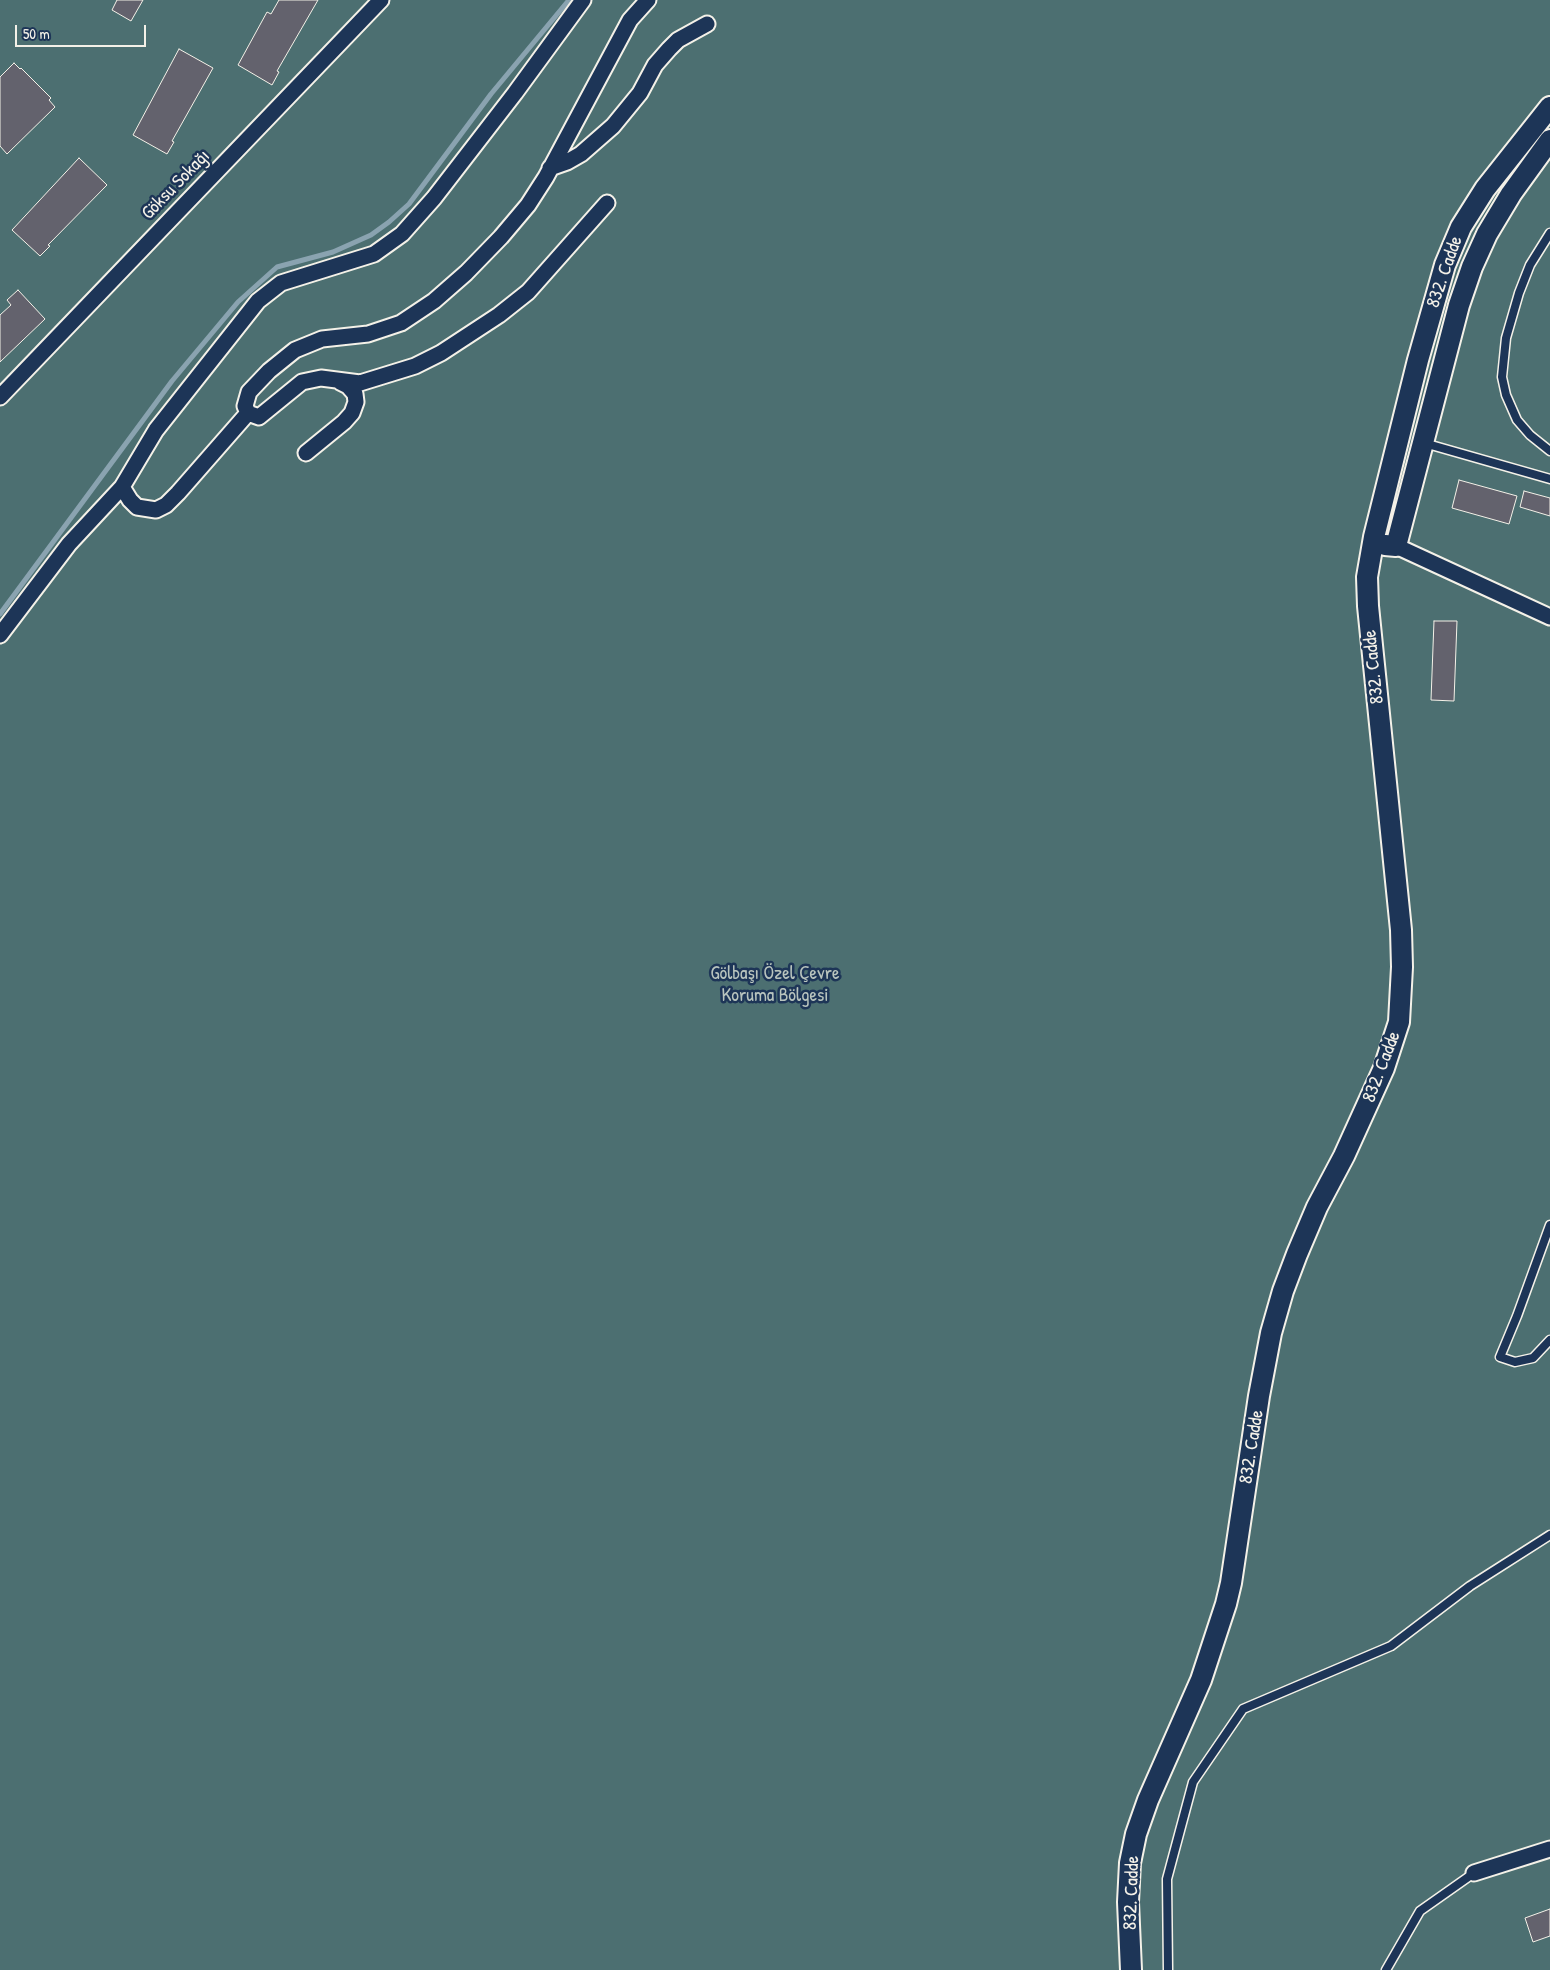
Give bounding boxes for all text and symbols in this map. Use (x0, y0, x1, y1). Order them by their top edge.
scale bar (18, 15, 149, 47)
text: 50 m (23, 23, 50, 44)
street label: Göksu Sokağı (137, 145, 215, 225)
street label: 832. Cadde (1422, 233, 1468, 311)
street label: 832. Cadde (1359, 629, 1389, 705)
park label: Gölbaşı Özel Çevre Koruma Bölgesi (710, 963, 840, 1007)
street label: 832. Cadde (1358, 1028, 1406, 1106)
street label: 832. Cadde (1235, 1409, 1269, 1485)
street label: 832. Cadde (1119, 1855, 1145, 1931)

